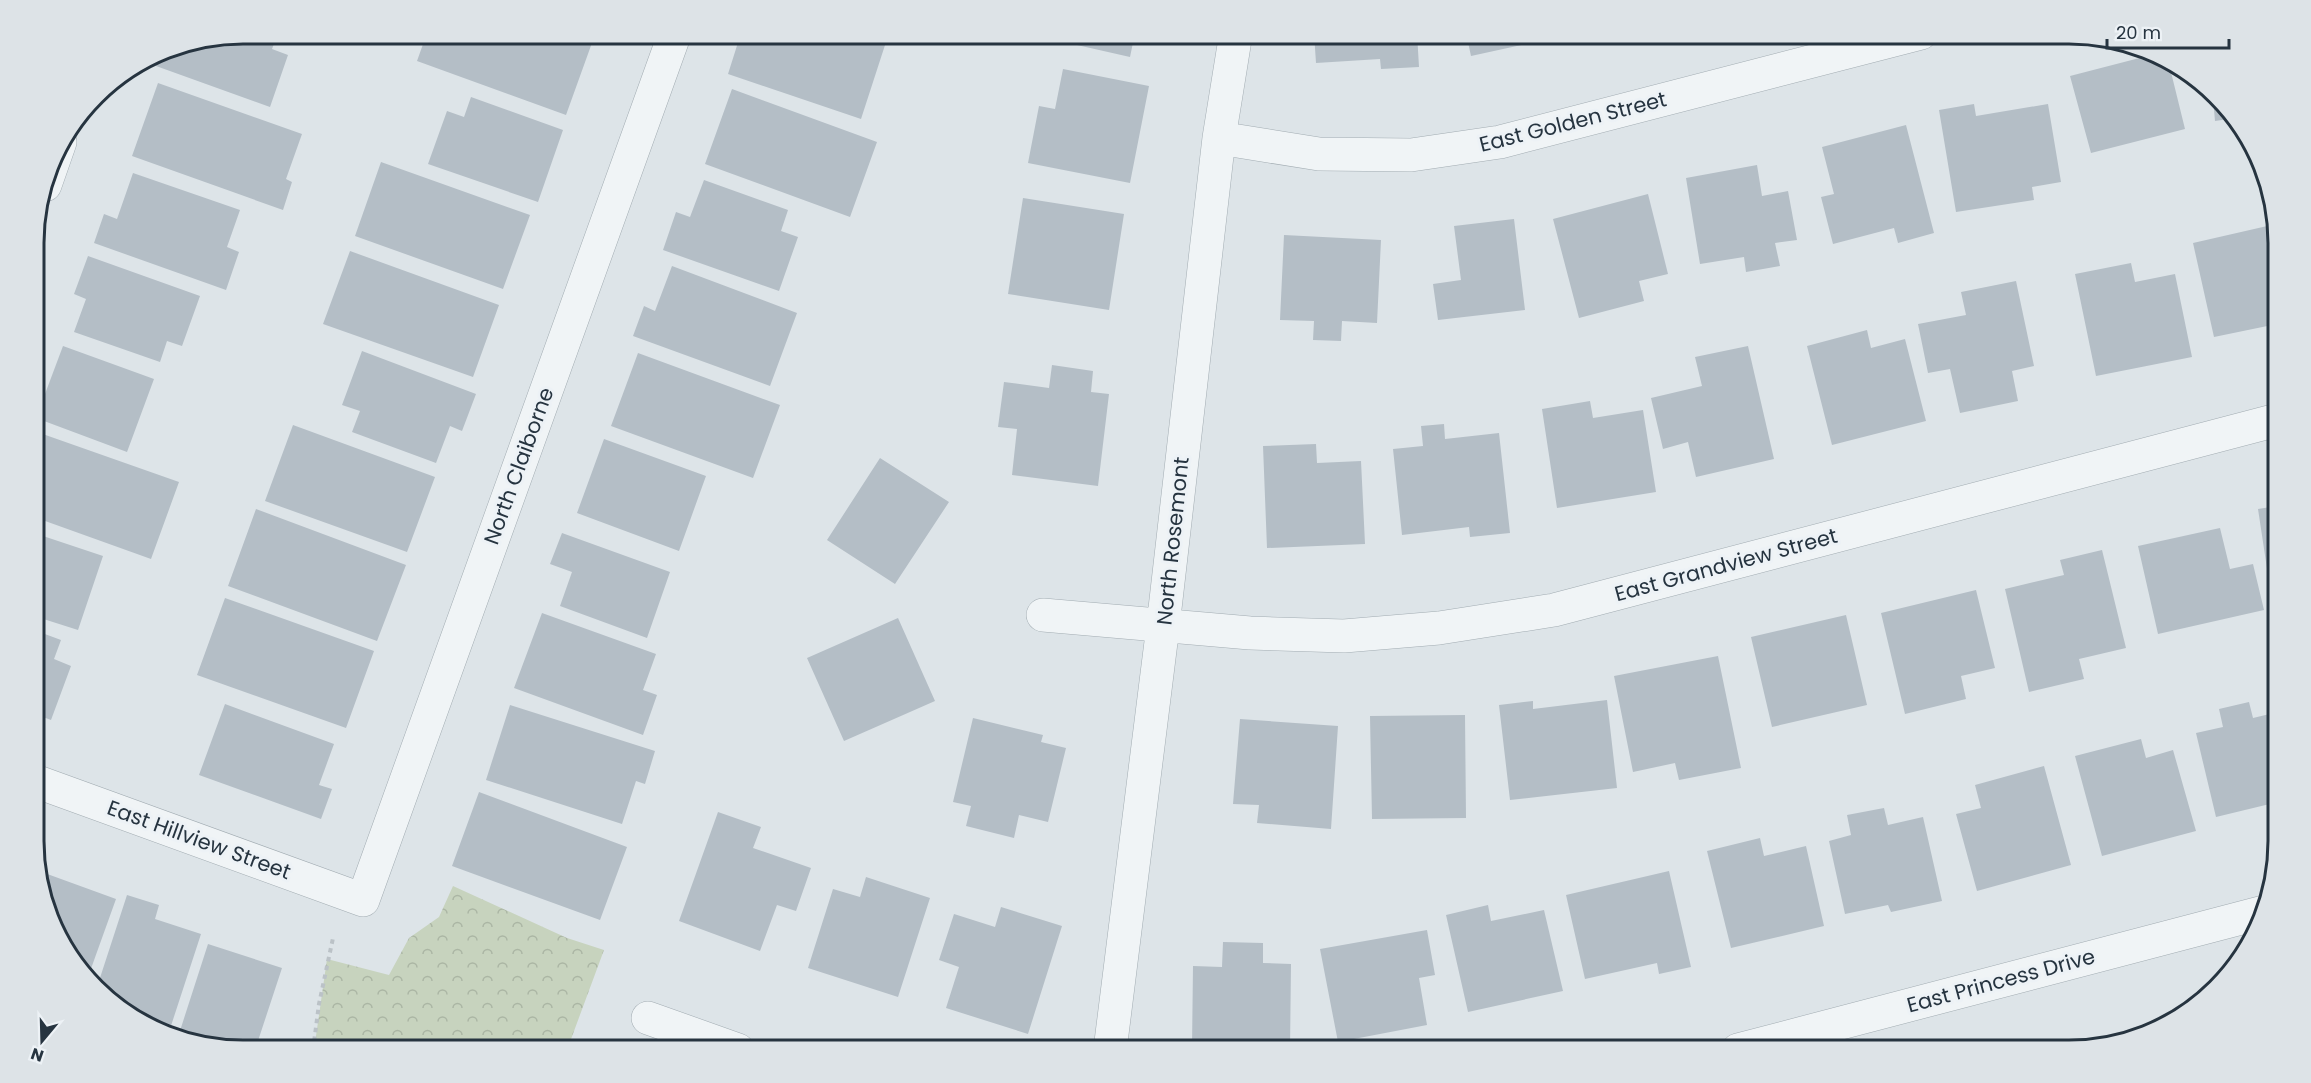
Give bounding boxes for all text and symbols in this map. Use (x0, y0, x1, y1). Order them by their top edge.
scale bar (2107, 12, 2228, 50)
text: 20 m (2116, 20, 2161, 45)
street label: East Golden Street (1476, 84, 1669, 159)
street label: North Claiborne (477, 383, 560, 549)
street label: North Rosemont (1149, 455, 1196, 627)
street label: East Grandview Street (1611, 521, 1840, 608)
street label: East Hillview Street (103, 793, 295, 886)
street label: East Princess Drive (1904, 941, 2098, 1020)
north arrow (12, 1011, 72, 1071)
text: N (28, 1042, 47, 1068)

